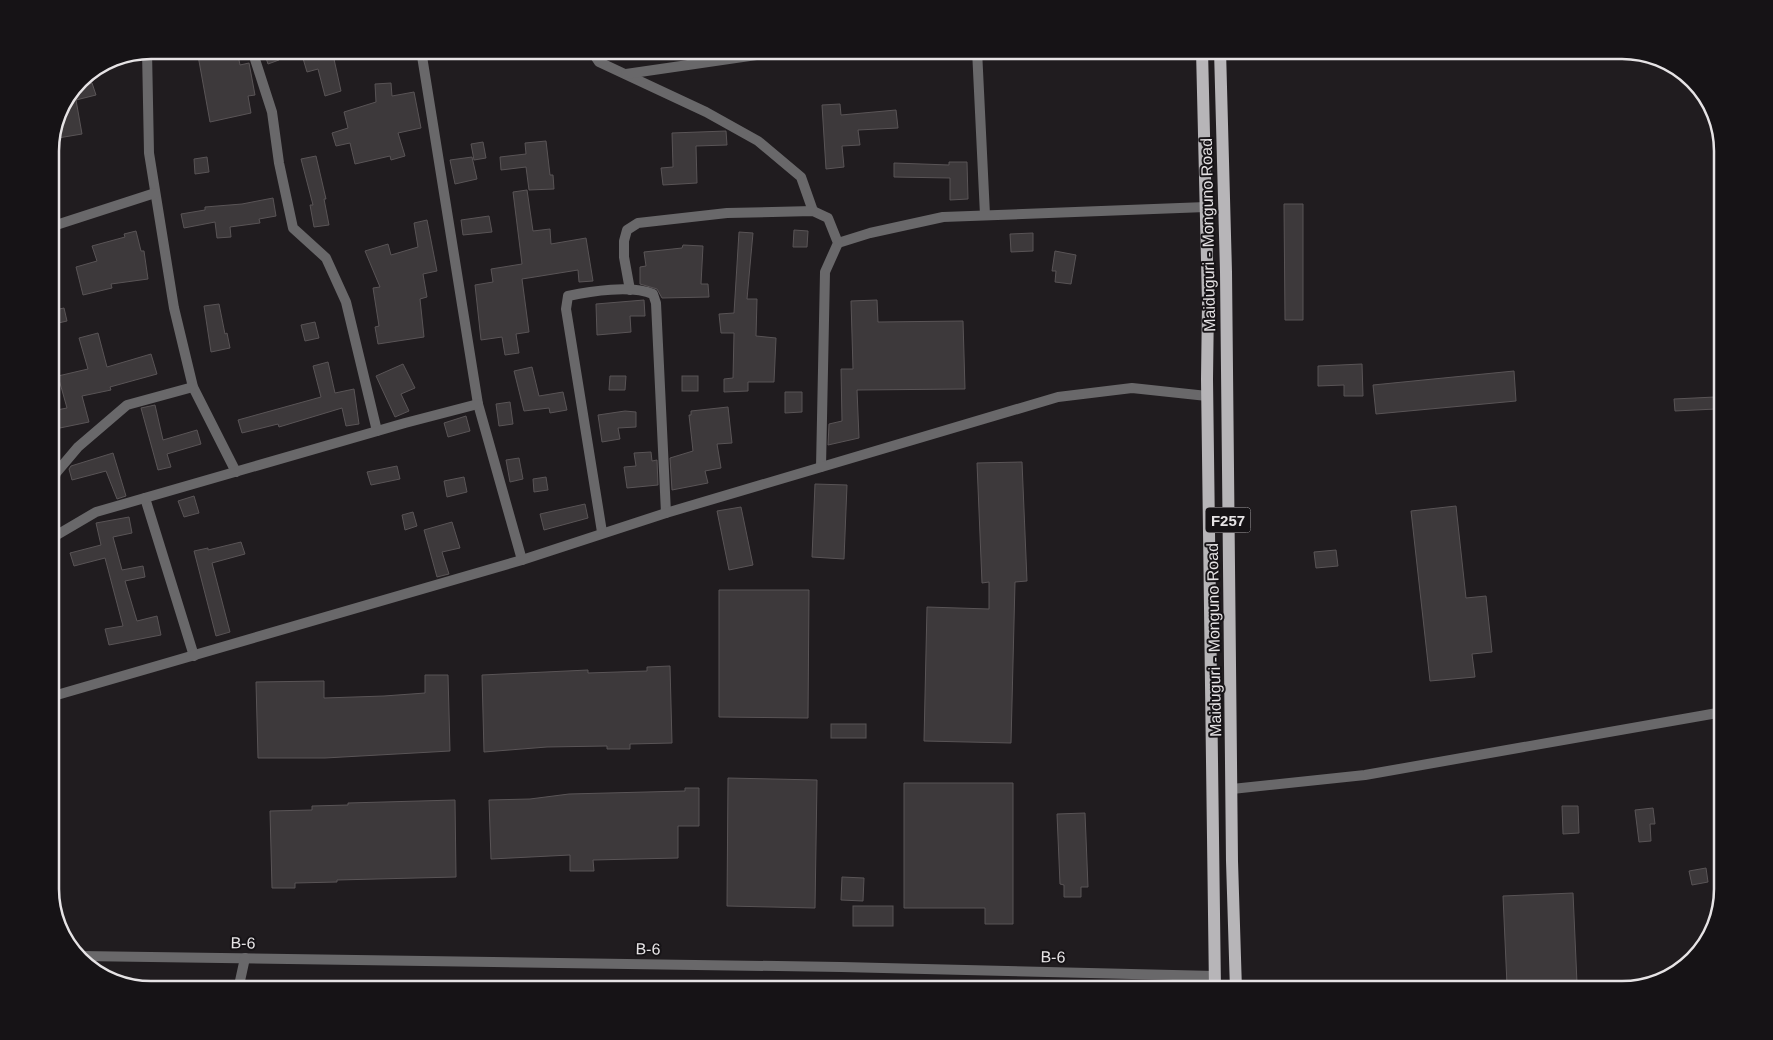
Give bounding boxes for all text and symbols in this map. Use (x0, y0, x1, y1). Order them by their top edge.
street label: Maiduguri - Monguno Road (1198, 138, 1218, 332)
road number: F257 (1206, 508, 1250, 532)
street label: Maiduguri - Monguno Road (1204, 543, 1224, 737)
street label: B-6 (230, 934, 256, 952)
street label: B-6 (635, 940, 661, 958)
street label: B-6 (1040, 948, 1066, 966)

